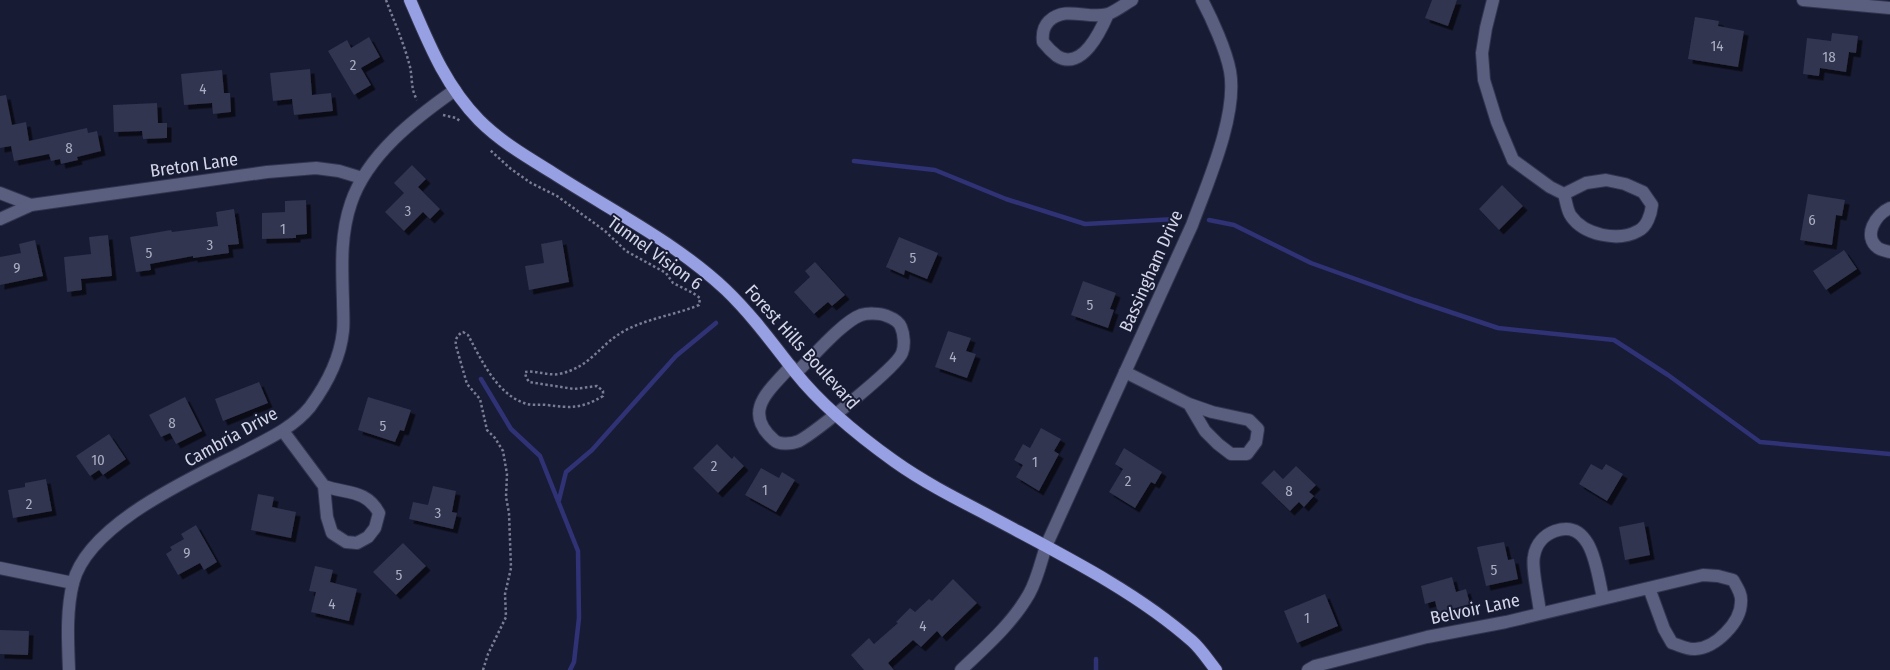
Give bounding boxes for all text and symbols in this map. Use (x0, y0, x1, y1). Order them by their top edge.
house number: 14 (1710, 37, 1724, 55)
house number: 18 (1822, 48, 1836, 66)
house number: 2 (350, 56, 357, 74)
house number: 4 (199, 80, 207, 98)
house number: 8 (65, 139, 73, 157)
street label: Breton Lane (149, 148, 239, 182)
house number: 3 (405, 202, 412, 220)
street label: Bassingham Drive (1114, 207, 1188, 335)
street label: Tunnel Vision 6 (603, 211, 707, 295)
house number: 6 (1808, 211, 1816, 229)
house number: 1 (280, 220, 286, 238)
house number: 3 (207, 236, 214, 254)
house number: 5 (146, 244, 153, 262)
house number: 5 (910, 249, 917, 267)
house number: 9 (13, 259, 21, 277)
street label: Forest Hills Boulevard (740, 280, 864, 414)
house number: 5 (1087, 296, 1094, 314)
house number: 4 (949, 348, 957, 366)
street label: Cambria Drive (181, 402, 282, 472)
house number: 8 (168, 414, 176, 432)
house number: 5 (380, 417, 387, 435)
house number: 10 (91, 451, 105, 469)
house number: 1 (1032, 453, 1038, 471)
house number: 2 (711, 457, 718, 475)
house number: 2 (1125, 472, 1132, 490)
house number: 1 (762, 481, 768, 499)
house number: 8 (1285, 482, 1293, 500)
house number: 2 (26, 495, 33, 513)
house number: 3 (435, 504, 442, 522)
house number: 9 (183, 544, 191, 562)
house number: 5 (1491, 561, 1498, 579)
house number: 5 (396, 566, 403, 584)
street label: Belvoir Lane (1428, 589, 1522, 629)
house number: 4 (328, 595, 336, 613)
house number: 1 (1304, 609, 1310, 627)
house number: 4 (919, 617, 927, 635)

